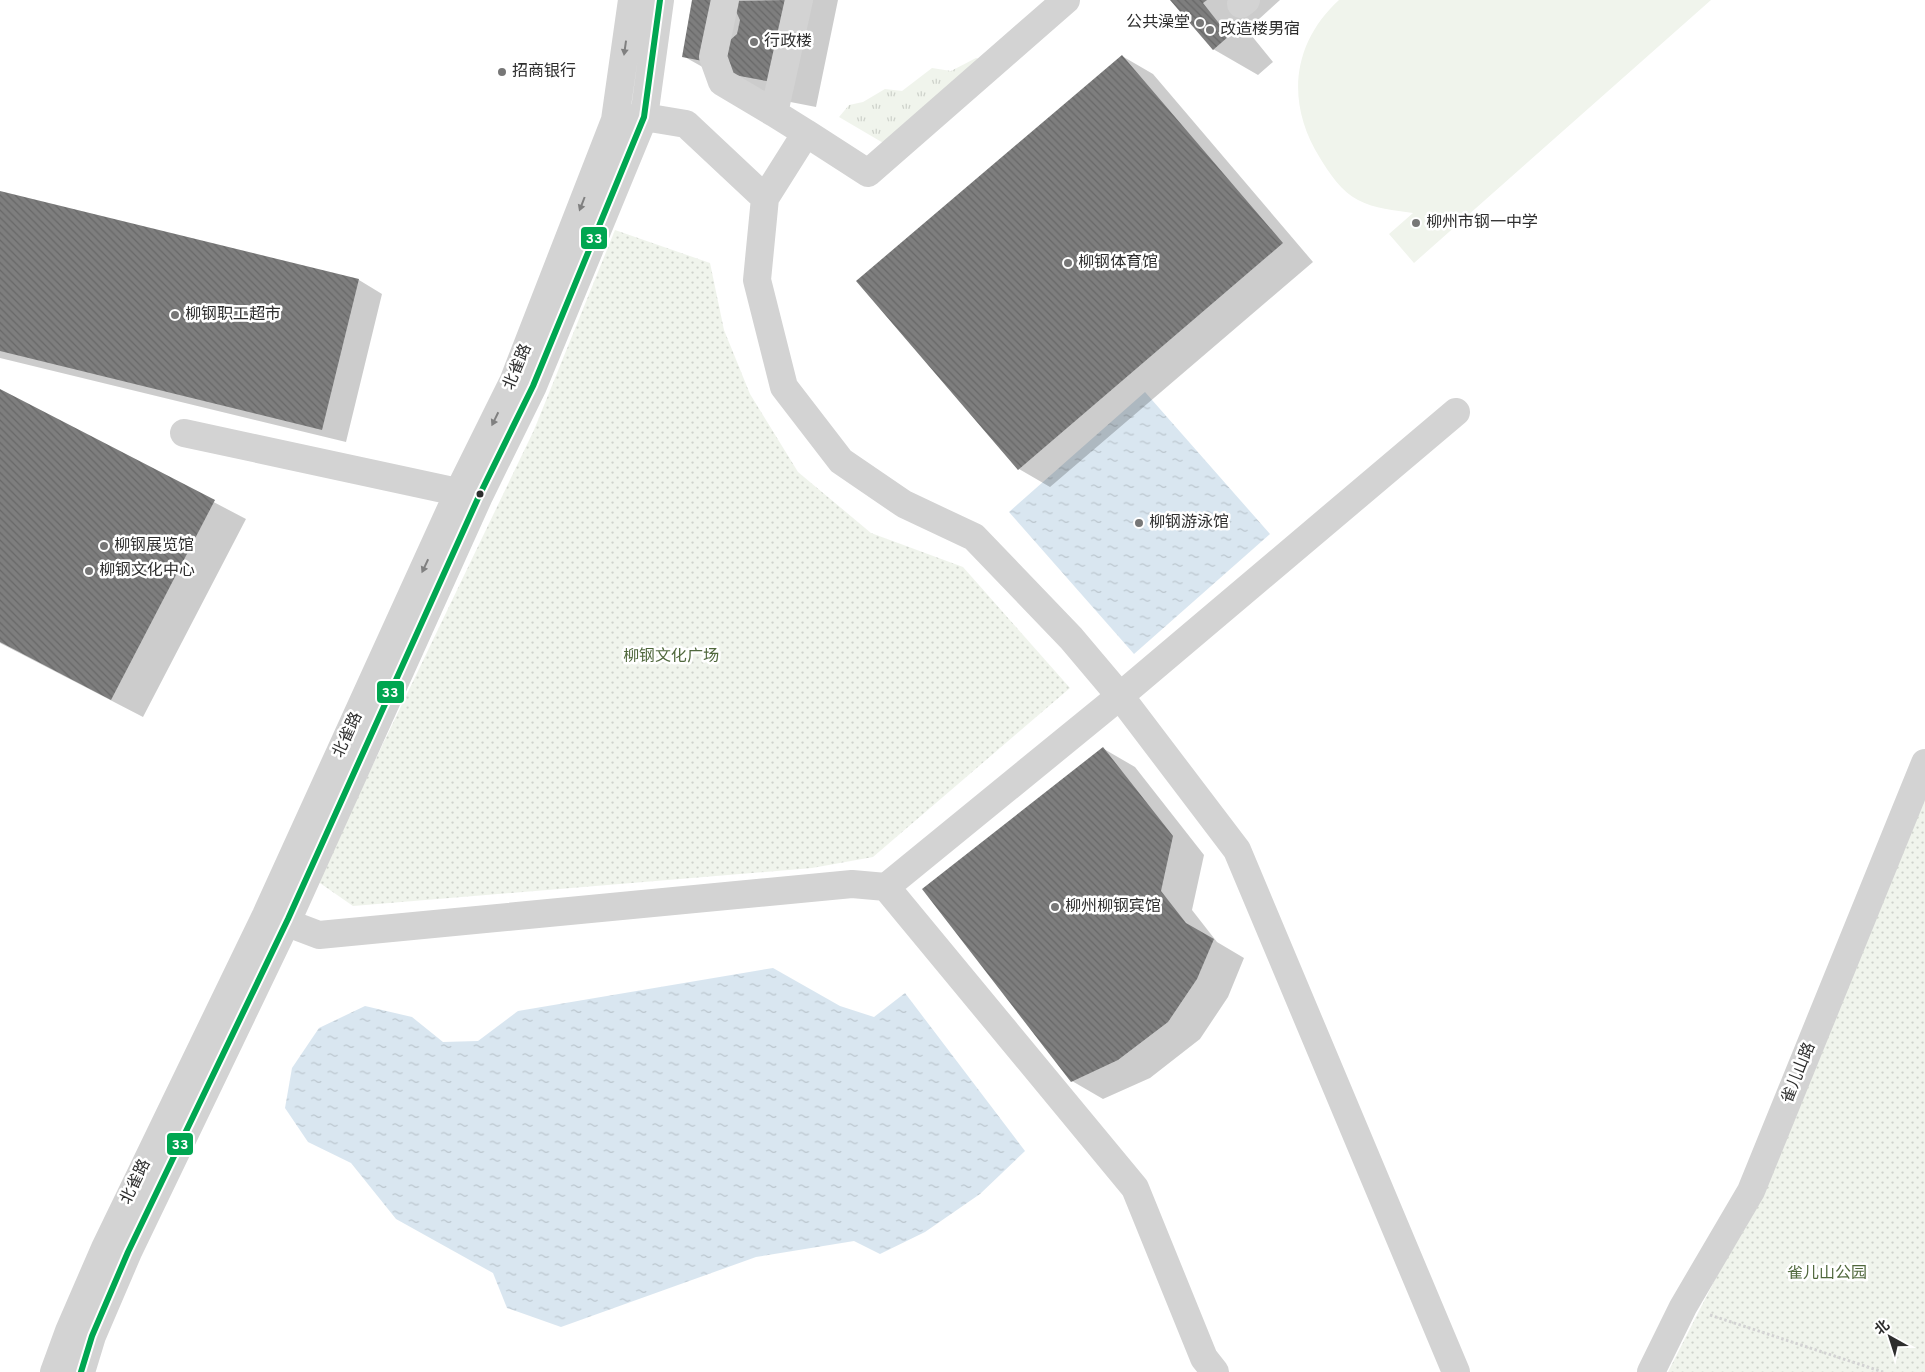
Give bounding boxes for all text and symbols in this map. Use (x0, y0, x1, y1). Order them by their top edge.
place label: 公共澡堂 (1126, 13, 1190, 33)
marker: 公共澡堂 (1194, 17, 1206, 29)
place label: 改造楼男宿 (1220, 20, 1300, 40)
marker: 改造楼男宿 (1204, 24, 1216, 36)
place label: 行政楼 (764, 32, 812, 52)
marker: 行政楼 (748, 36, 760, 48)
one-way arrow (621, 41, 629, 57)
place label: 招商银行 (512, 62, 576, 82)
marker: 招商银行 (496, 66, 508, 78)
one-way arrow (578, 197, 586, 212)
place label: 柳州市钢一中学 (1426, 213, 1538, 233)
marker: 柳州市钢一中学 (1410, 217, 1422, 229)
line badge: 33 (580, 226, 608, 250)
text: 33 (586, 231, 602, 248)
place label: 柳钢体育馆 (1078, 253, 1158, 273)
marker: 柳钢体育馆 (1062, 257, 1074, 269)
place label: 柳钢职工超市 (185, 305, 281, 325)
marker: 柳钢职工超市 (169, 309, 181, 321)
street label: 北雀路 (499, 341, 537, 393)
one-way arrow (490, 412, 498, 426)
unlabelled marker (475, 489, 485, 499)
place label: 柳钢游泳馆 (1149, 513, 1229, 533)
marker: 柳钢游泳馆 (1133, 517, 1145, 529)
place label: 柳钢展览馆 (114, 536, 194, 556)
marker: 柳钢展览馆 (98, 540, 110, 552)
one-way arrow (420, 559, 428, 573)
place label: 柳钢文化中心 (99, 561, 195, 581)
marker: 柳钢文化中心 (83, 565, 95, 577)
park label: 柳钢文化广场 (623, 647, 719, 667)
line badge: 33 (376, 680, 405, 704)
text: 33 (382, 685, 398, 702)
street label: 北雀路 (329, 709, 367, 761)
place label: 柳州柳钢宾馆 (1065, 897, 1161, 917)
marker: 柳州柳钢宾馆 (1049, 901, 1061, 913)
street label: 雀儿山路 (1778, 1040, 1820, 1106)
line badge: 33 (166, 1132, 194, 1156)
text: 33 (172, 1137, 188, 1154)
street label: 北雀路 (116, 1156, 156, 1208)
park label: 雀儿山公园 (1787, 1264, 1867, 1284)
north arrow (1865, 1312, 1915, 1362)
text: 北 (1872, 1317, 1894, 1339)

